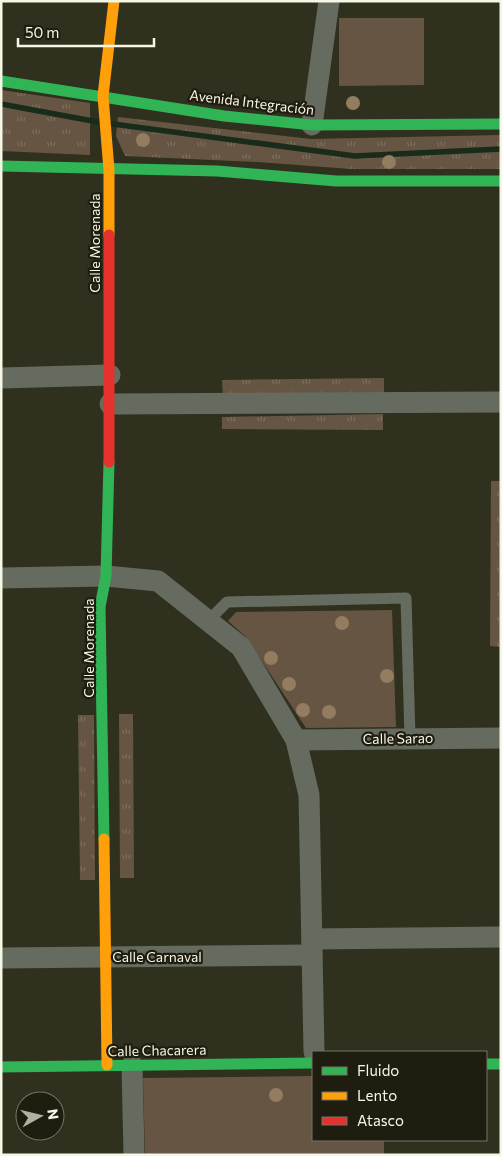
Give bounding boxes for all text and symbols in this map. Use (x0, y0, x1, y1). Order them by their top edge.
scale bar (18, 15, 154, 47)
text: 50 m (25, 23, 59, 41)
street label: Avenida Integración (189, 86, 315, 118)
street label: Calle Morenada (86, 193, 103, 293)
street label: Calle Morenada (80, 598, 97, 698)
street label: Calle Sarao (362, 729, 434, 747)
street label: Calle Carnaval (112, 948, 202, 965)
street label: Calle Chacarera (107, 1041, 207, 1059)
legend (312, 1051, 487, 1141)
text: Fluido (357, 1061, 399, 1079)
text: Lento (357, 1086, 397, 1104)
north arrow (15, 1091, 65, 1141)
text: N (44, 1108, 63, 1121)
text: Atasco (357, 1111, 404, 1129)

